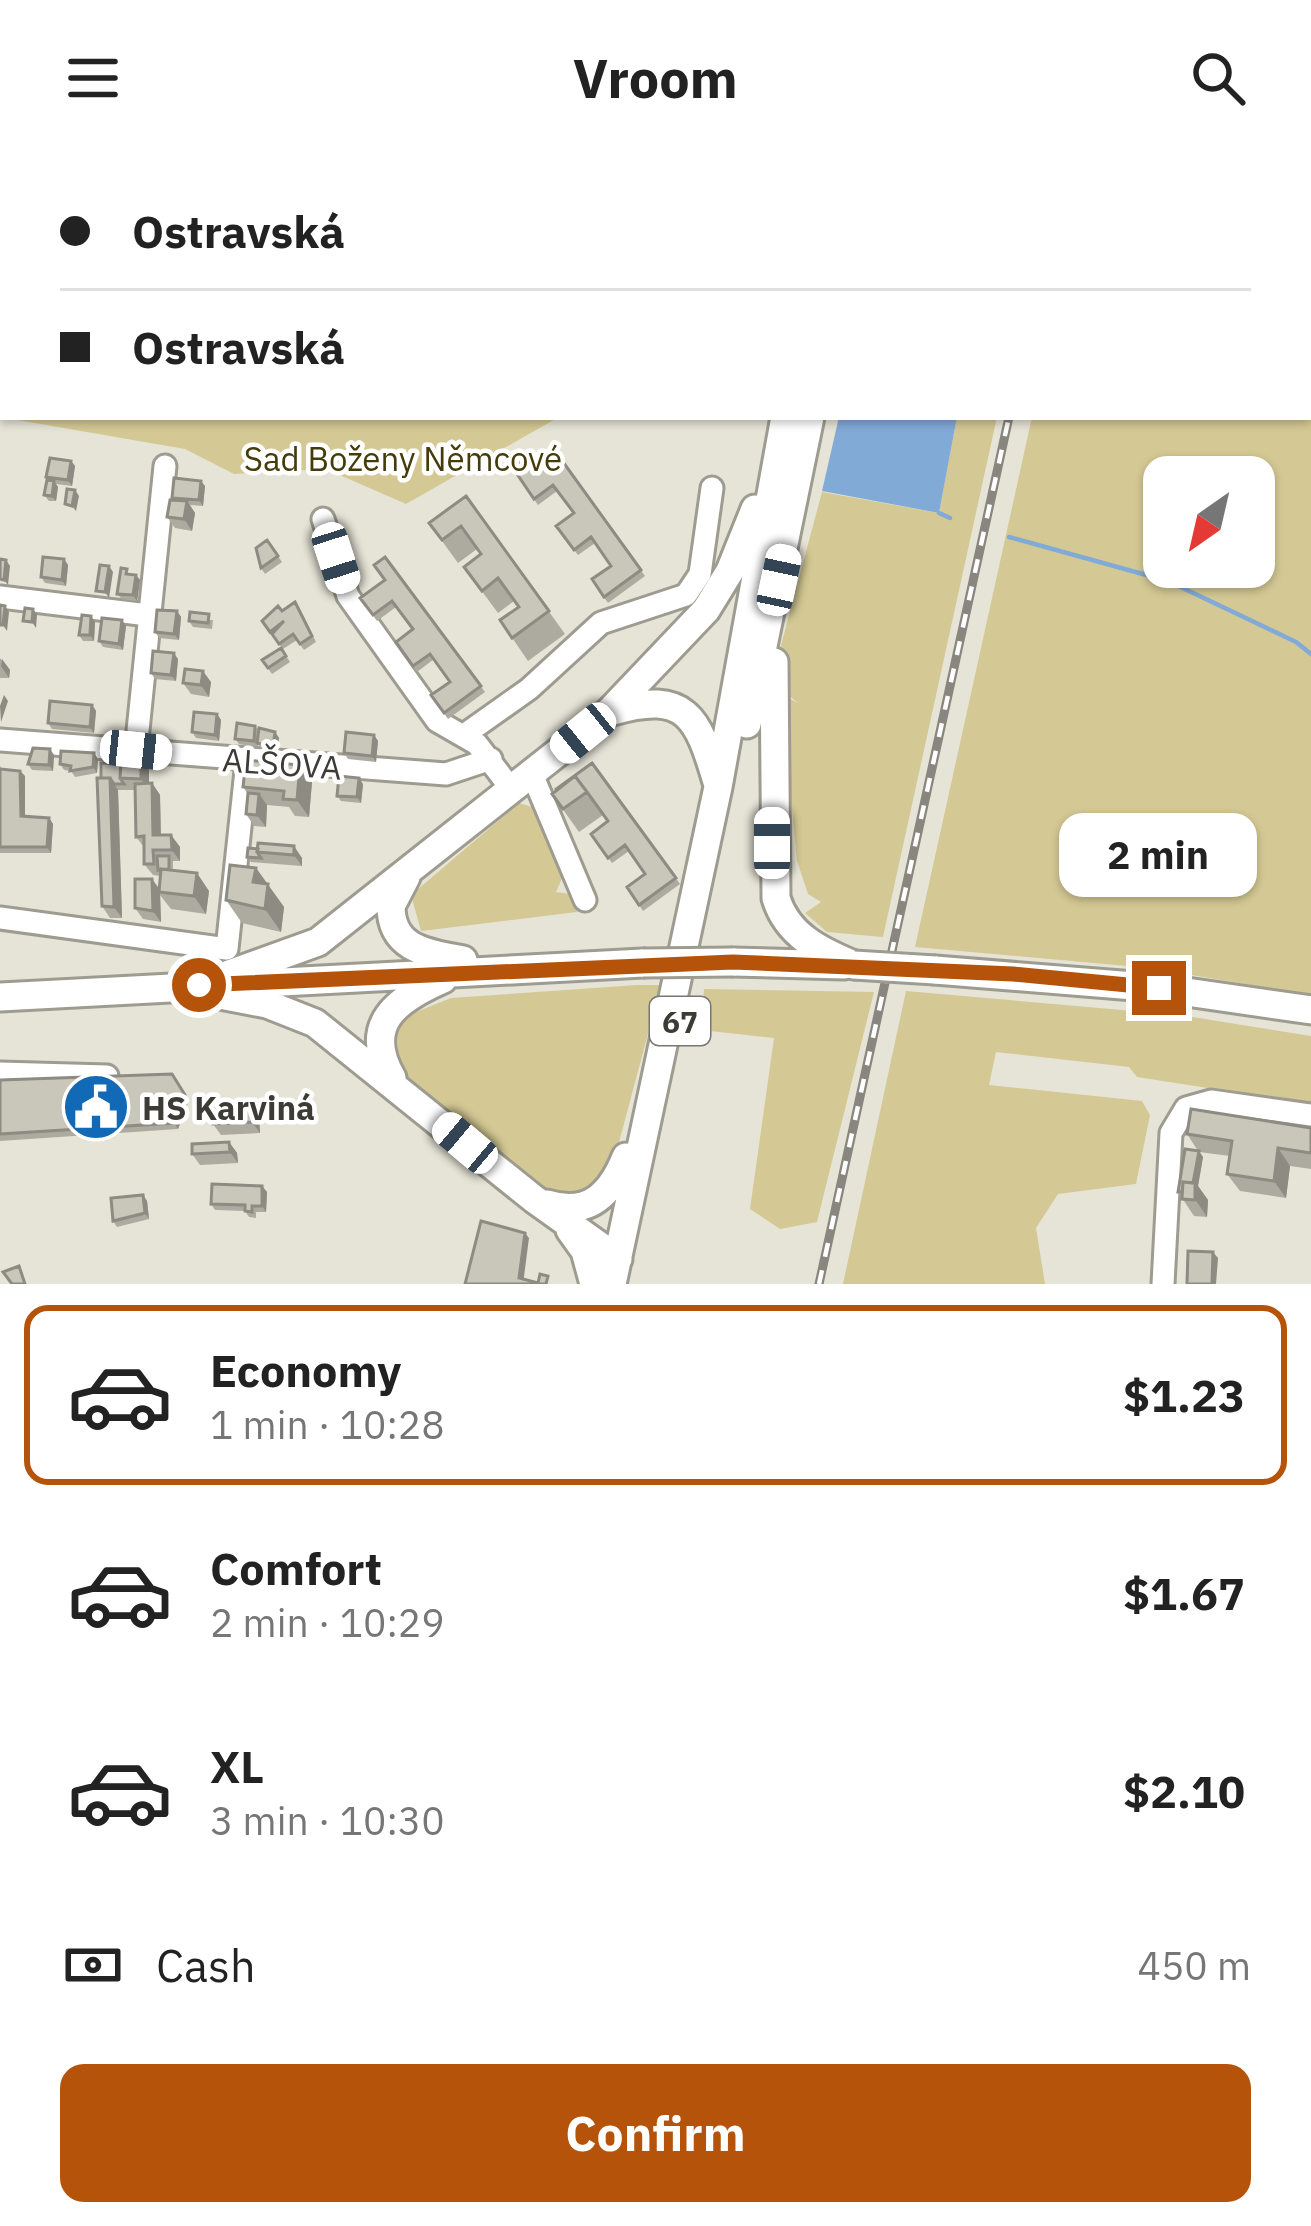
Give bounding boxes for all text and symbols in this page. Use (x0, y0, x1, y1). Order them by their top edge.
text: Vroom (573, 43, 738, 113)
icon: menu (60, 45, 126, 111)
icon: search (1185, 45, 1251, 111)
text: Ostravská (132, 202, 345, 260)
text: Ostravská (132, 318, 345, 376)
park label: Sad Boženy Němcové (244, 437, 562, 480)
north arrow (1143, 456, 1275, 588)
map controls (1143, 456, 1275, 588)
car (308, 518, 364, 598)
car (754, 541, 804, 619)
car (544, 696, 622, 770)
car (98, 728, 174, 772)
street label: ALŠOVA (221, 737, 343, 789)
car (754, 807, 790, 879)
callout: 2 min (1060, 814, 1258, 898)
text: 2 min (1107, 829, 1209, 880)
route start (172, 958, 226, 1012)
route end (1132, 961, 1186, 1015)
road number: 67 (650, 997, 710, 1045)
public building icon: HS Karviná (61, 1072, 131, 1142)
place label: HS Karviná (142, 1086, 315, 1129)
car (426, 1106, 504, 1180)
icon: car (66, 1341, 174, 1449)
text: Economy (210, 1341, 401, 1399)
text: $1.23 (1123, 1366, 1245, 1424)
text: 1 min · 10:28 (210, 1399, 445, 1450)
icon: car (66, 1539, 174, 1647)
text: Comfort (210, 1539, 382, 1597)
text: $1.67 (1123, 1564, 1245, 1622)
text: 2 min · 10:29 (210, 1597, 445, 1648)
icon: car (66, 1737, 174, 1845)
text: XL (210, 1737, 264, 1795)
text: $2.10 (1123, 1762, 1245, 1820)
text: 3 min · 10:30 (210, 1795, 445, 1846)
icon: cash (60, 1932, 126, 1998)
text: Cash (156, 1936, 255, 1994)
text: 450 m (1138, 1940, 1251, 1991)
button: Confirm (60, 2064, 1251, 2202)

